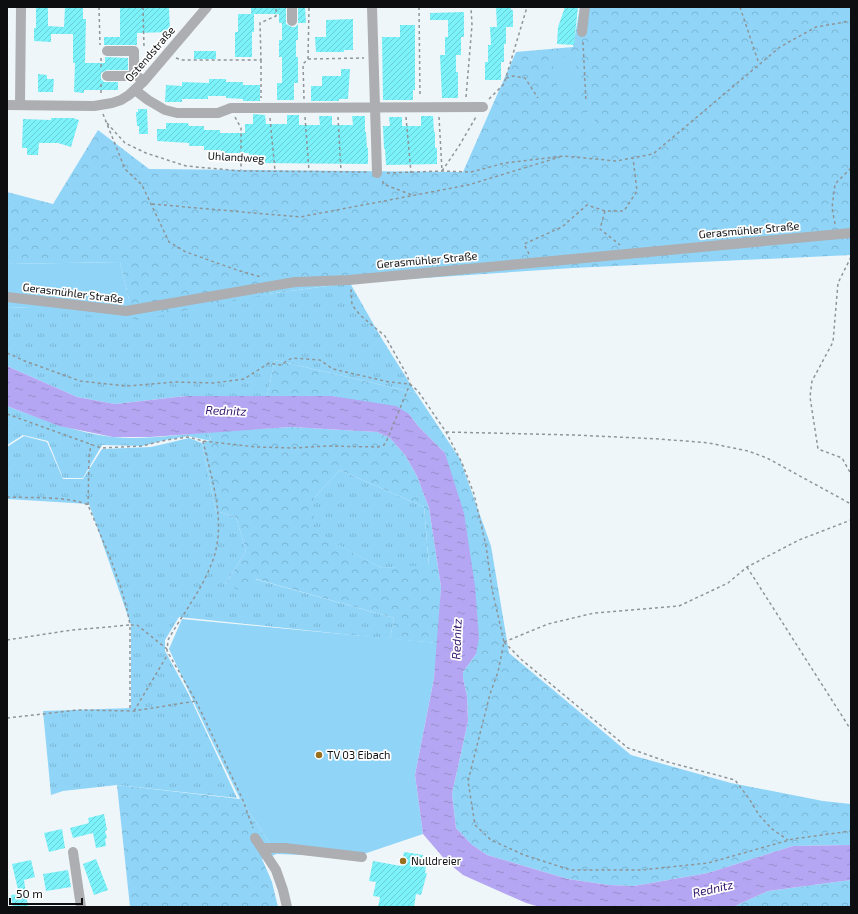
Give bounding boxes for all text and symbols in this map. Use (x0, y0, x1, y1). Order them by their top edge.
street label: Ostendstraße (122, 23, 177, 84)
street label: Uhlandweg (207, 149, 265, 164)
street label: Gerasmühler Straße (698, 219, 800, 240)
street label: Gerasmühler Straße (376, 249, 478, 270)
street label: Gerasmühler Straße (22, 280, 124, 305)
water label: Rednitz (205, 402, 247, 418)
water label: Rednitz (448, 618, 464, 660)
place label: TV 03 Eibach (327, 748, 390, 761)
marker: TV 03 Eibach (314, 750, 324, 760)
place label: Nulldreier (411, 854, 462, 867)
marker: Nulldreier (398, 856, 408, 866)
water label: Rednitz (691, 877, 734, 899)
scale bar (10, 880, 82, 906)
text: 50 m (16, 886, 43, 900)

